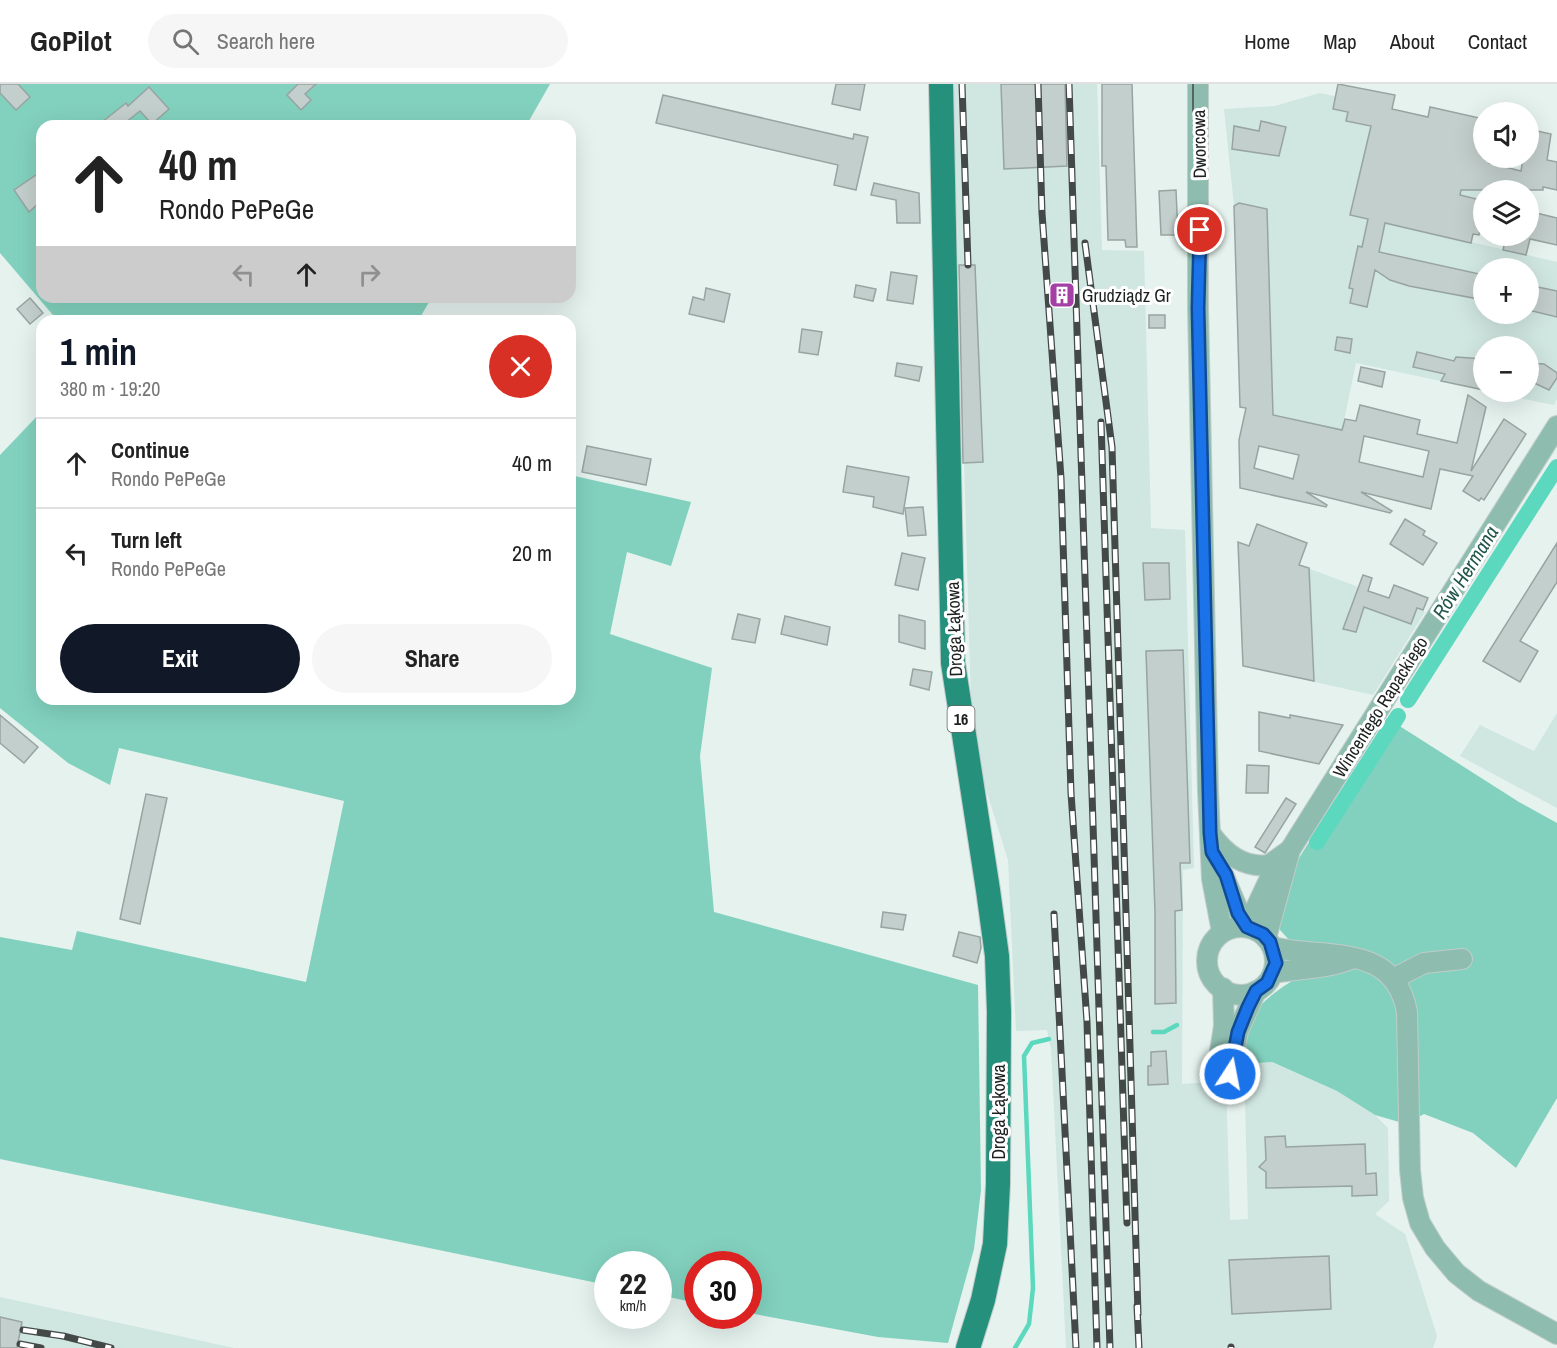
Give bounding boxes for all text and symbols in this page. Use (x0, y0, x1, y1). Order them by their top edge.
search box (148, 14, 568, 68)
text: GoPilot (30, 22, 112, 60)
icon: search (169, 25, 202, 58)
text: Search here (217, 26, 315, 56)
text: Home (1244, 27, 1290, 56)
text: Map (1323, 27, 1357, 56)
text: About (1390, 27, 1435, 56)
text: Contact (1468, 27, 1527, 56)
map controls (1473, 102, 1539, 402)
button: sound (1473, 102, 1539, 168)
street label: Dworcowa (1186, 109, 1212, 179)
text: 40 m (159, 137, 238, 193)
icon: ahead (60, 144, 138, 222)
button: layers (1473, 180, 1539, 246)
text: Rondo PePeGe (159, 191, 314, 227)
pin (1174, 204, 1225, 255)
icon: arrive (1183, 213, 1216, 246)
icon: left (227, 258, 260, 291)
icon: ahead (290, 258, 323, 291)
icon: right (353, 258, 386, 291)
button: + (1473, 258, 1539, 324)
building icon: Grudziądz Gr (1047, 280, 1077, 310)
place label: Grudziądz Gr (1082, 283, 1171, 308)
text: 1 min (60, 328, 137, 376)
button: close (489, 335, 552, 398)
button: − (1473, 336, 1539, 402)
text: 380 m · 19:20 (60, 375, 160, 402)
text: Continue (111, 435, 189, 465)
icon: ahead (60, 447, 93, 480)
text: 40 m (512, 448, 552, 478)
text: Rondo PePeGe (111, 465, 226, 492)
water label: Rów Hermana (1426, 520, 1504, 624)
text: Turn left (111, 525, 182, 555)
icon: left (60, 537, 93, 570)
text: 20 m (512, 538, 552, 568)
text: Rondo PePeGe (111, 555, 226, 582)
street label: Droga Łąkowa (940, 581, 968, 677)
button: Exit (60, 624, 300, 693)
button: Share (312, 624, 552, 693)
street label: Wincentego Rapackiego (1327, 632, 1433, 782)
road number: 16 (948, 706, 974, 732)
position arrow (1198, 1042, 1262, 1106)
street label: Droga Łąkowa (986, 1064, 1011, 1160)
speed limit sign: 30 (684, 1251, 762, 1329)
text: 22 (619, 1263, 647, 1303)
text: km/h (620, 1295, 646, 1316)

